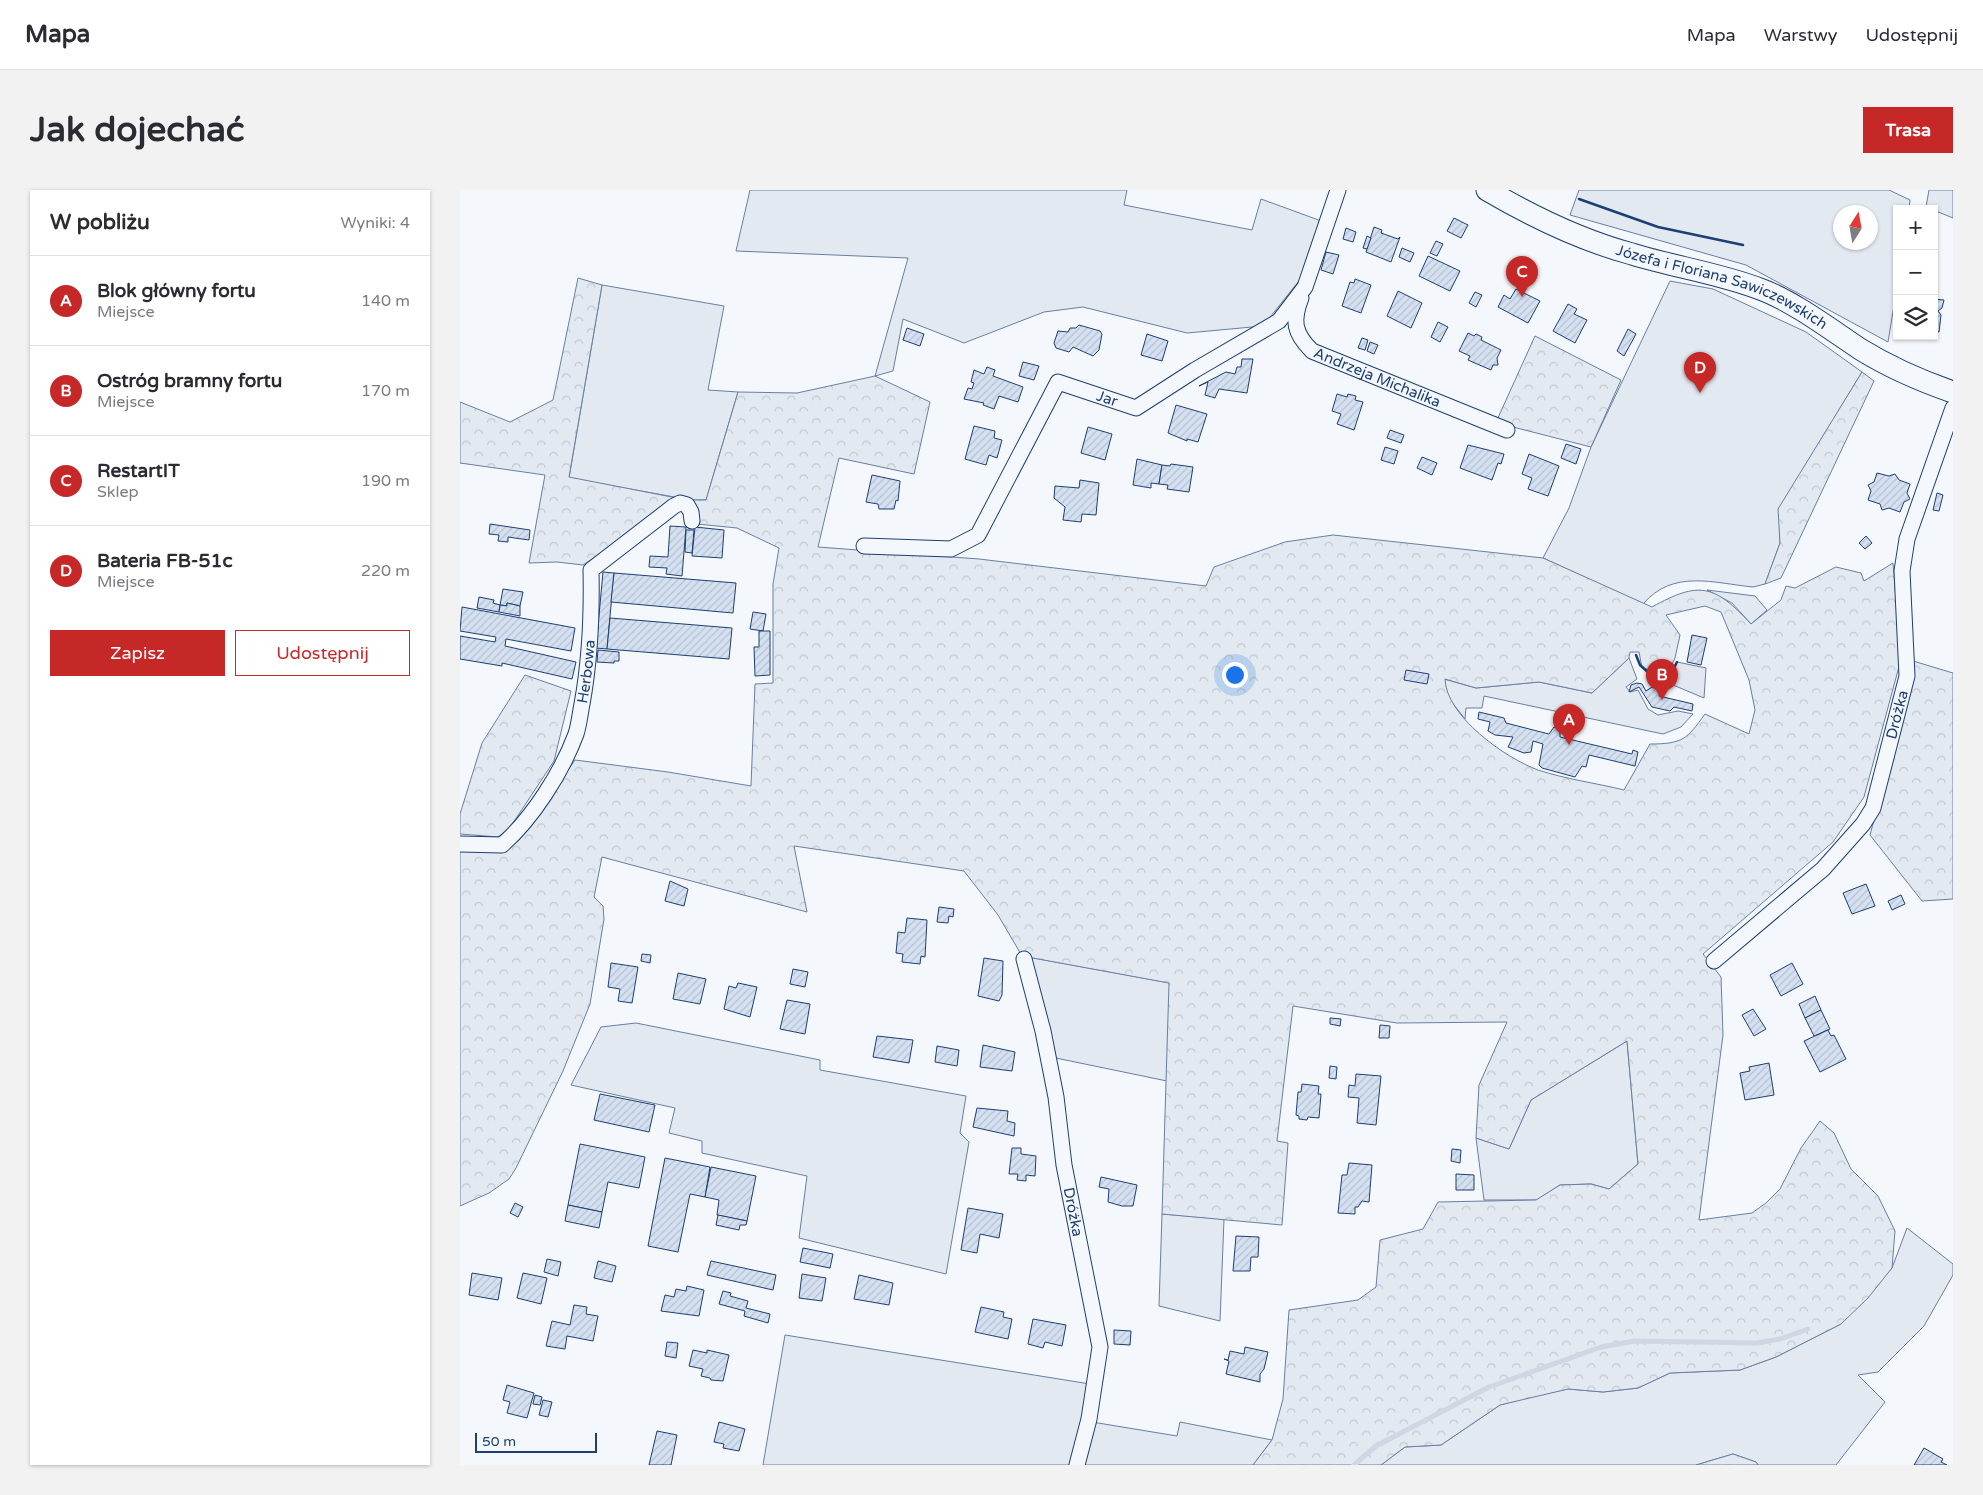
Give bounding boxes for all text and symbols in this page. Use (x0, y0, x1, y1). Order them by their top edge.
text: Mapa (25, 20, 90, 49)
text: Mapa (1687, 24, 1736, 46)
text: Warstwy (1764, 24, 1837, 46)
text: Udostępnij (1865, 24, 1958, 46)
button: Trasa (1863, 107, 1953, 153)
text: Jak dojechać (30, 109, 245, 151)
north arrow (1833, 205, 1878, 250)
map controls (1893, 205, 1938, 340)
button: + (1893, 205, 1938, 250)
text: W pobliżu (50, 210, 150, 235)
text: Wyniki: 4 (341, 213, 410, 233)
street label: Józefa i Floriana Sawiczewskich (1614, 241, 1831, 333)
button: − (1893, 250, 1938, 295)
pin: C (1506, 256, 1538, 297)
text: Blok główny fortu (97, 280, 256, 302)
text: A (60, 291, 72, 311)
text: 140 m (361, 291, 410, 311)
button: layers (1893, 295, 1938, 340)
text: Miejsce (97, 302, 155, 322)
street label: Andrzeja Michalika (1311, 344, 1443, 411)
pin: D (1684, 352, 1716, 393)
text: Ostróg bramny fortu (97, 370, 282, 392)
text: B (60, 381, 72, 401)
text: 170 m (361, 381, 410, 401)
street label: Jar (1094, 387, 1120, 410)
text: Miejsce (97, 392, 155, 412)
text: RestartIT (97, 460, 180, 482)
text: C (60, 471, 72, 491)
text: 190 m (361, 471, 410, 491)
text: Sklep (97, 482, 139, 502)
text: Bateria FB-51c (97, 550, 233, 572)
text: D (60, 561, 72, 581)
text: 220 m (361, 561, 410, 581)
text: Miejsce (97, 572, 155, 592)
button: Zapisz (50, 630, 225, 676)
button: Udostępnij (235, 630, 410, 676)
street label: Herbowa (573, 639, 599, 705)
pin: B (1646, 659, 1678, 700)
your location (1222, 662, 1248, 688)
street label: Dróżka (1882, 688, 1912, 741)
pin: A (1553, 704, 1585, 745)
street label: Dróżka (1060, 1186, 1087, 1238)
scale bar (475, 1430, 598, 1453)
text: 50 m (482, 1433, 516, 1450)

